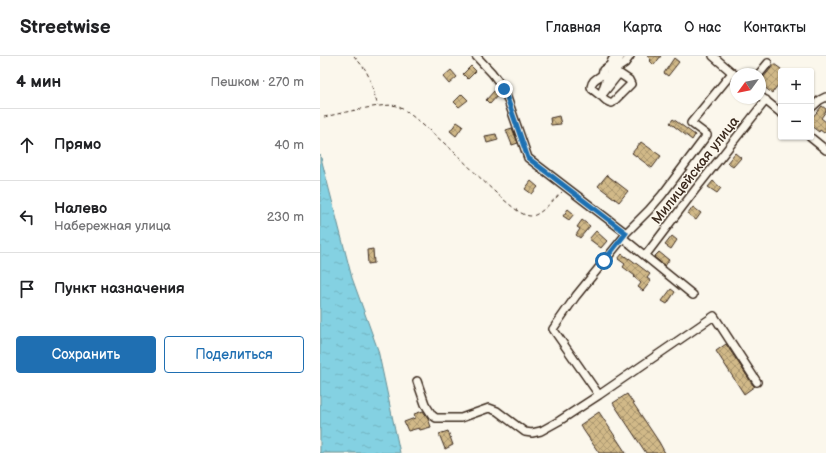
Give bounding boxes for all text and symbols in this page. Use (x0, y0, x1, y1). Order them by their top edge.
text: Streetwise (20, 16, 111, 39)
text: Главная (546, 19, 601, 36)
text: Карта (623, 19, 662, 36)
text: О нас (684, 19, 721, 36)
text: Контакты (743, 19, 806, 36)
north arrow (730, 68, 766, 104)
map controls (778, 68, 814, 140)
button: + (778, 68, 814, 104)
text: 4 мин (16, 72, 61, 92)
text: Пешком · 270 m (211, 74, 304, 90)
route end (495, 80, 513, 98)
button: − (778, 104, 814, 140)
street label: Милицейская улица (648, 113, 743, 228)
icon: ahead (16, 134, 38, 156)
text: Прямо (54, 135, 101, 154)
text: 40 m (274, 137, 304, 153)
text: Налево (54, 199, 107, 218)
icon: left (16, 206, 38, 228)
text: 230 m (267, 209, 304, 225)
text: Набережная улица (54, 218, 171, 234)
route start (595, 252, 613, 270)
icon: arrive (16, 278, 38, 300)
text: Пункт назначения (54, 279, 185, 298)
button: Сохранить (16, 336, 156, 373)
button: Поделиться (164, 336, 304, 373)

